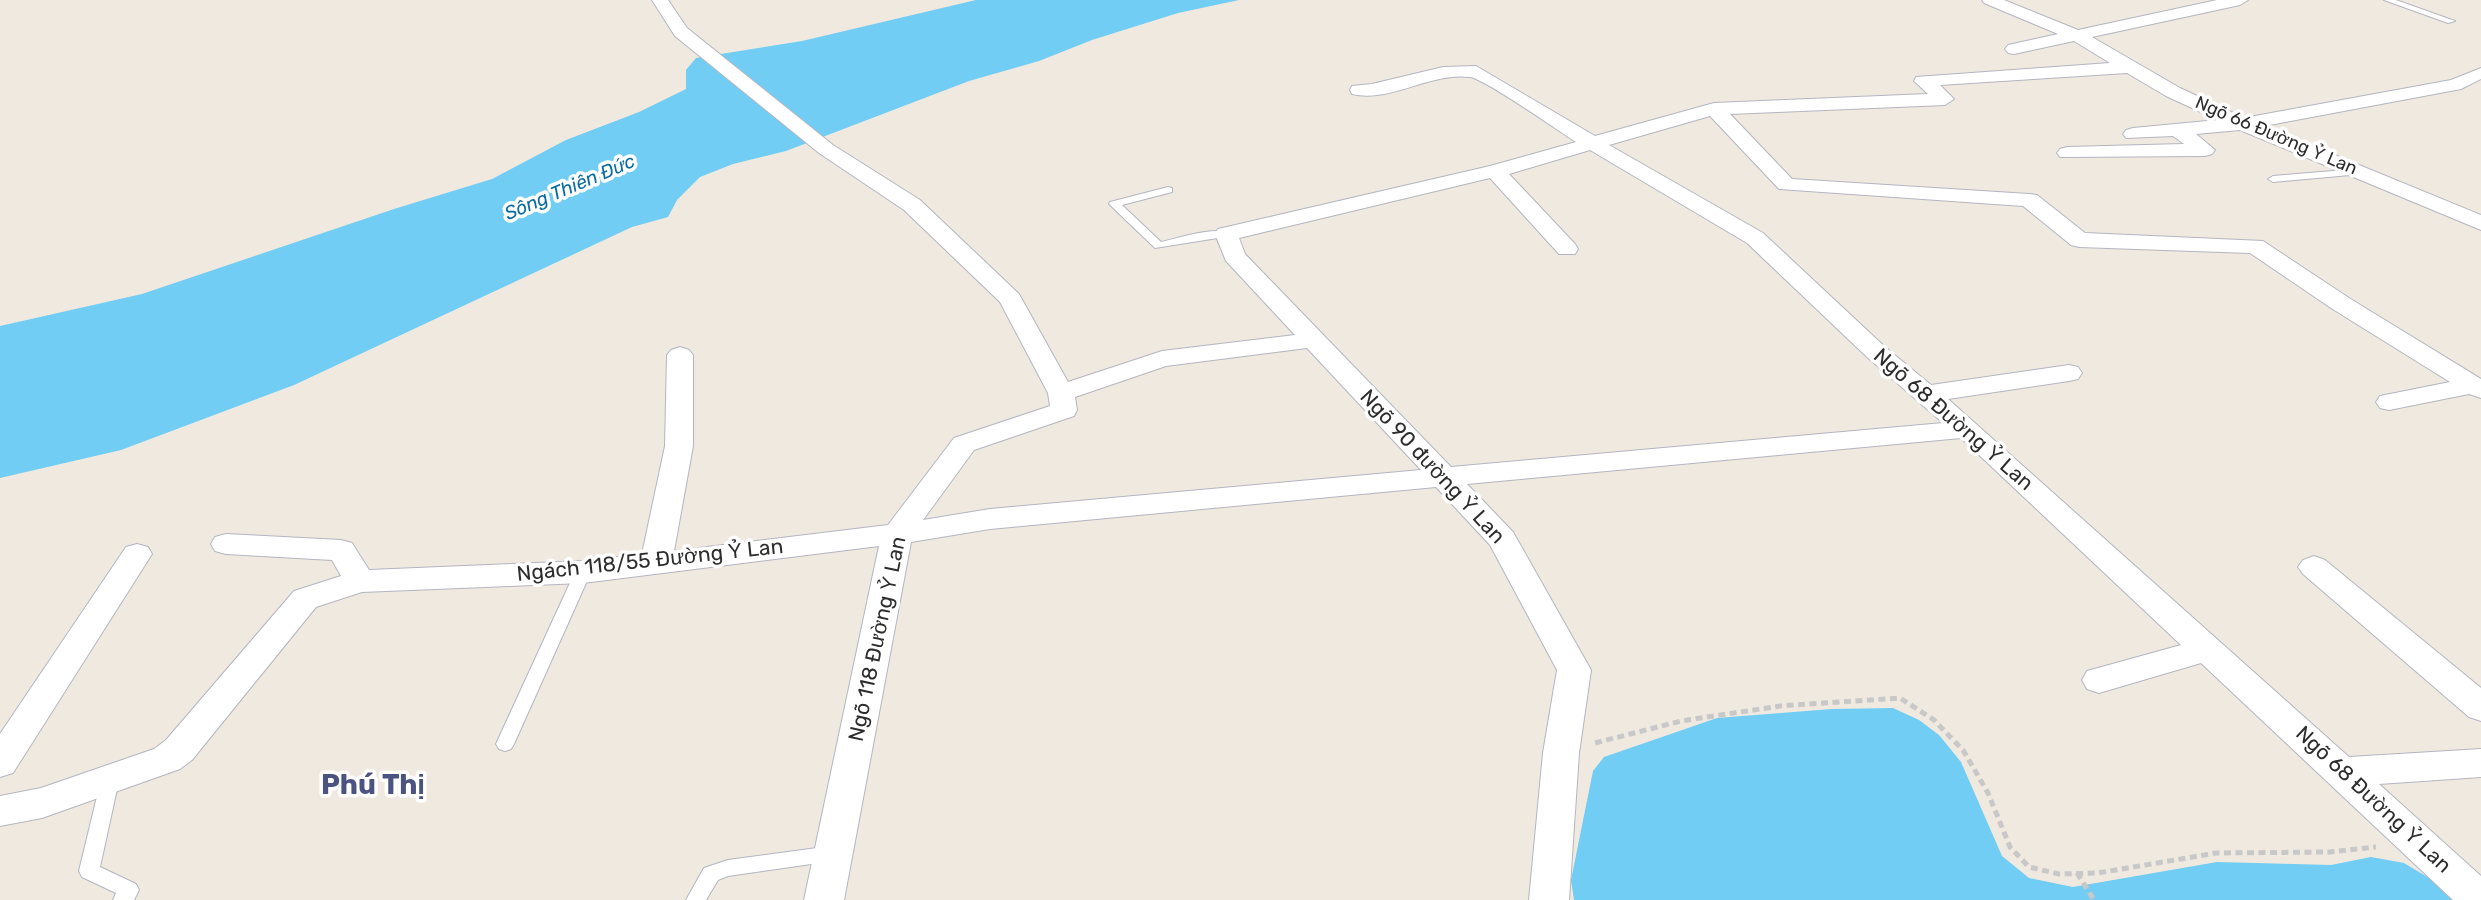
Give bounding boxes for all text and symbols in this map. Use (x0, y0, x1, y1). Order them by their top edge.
street label: Ngõ 66 Đường Ỷ Lan (2192, 92, 2360, 180)
water label: Sông Thiên Đức (501, 150, 639, 226)
street label: Ngõ 68 Đường Ỷ Lan (1868, 344, 2038, 496)
street label: Ngõ 90 đường Ỷ Lan (1354, 385, 1510, 549)
street label: Ngách 118/55 Đường Ỷ Lan (516, 534, 784, 588)
street label: Ngõ 118 Đường Ỷ Lan (844, 534, 912, 744)
street label: Ngõ 68 Đường Ỷ Lan (2290, 721, 2456, 879)
district label: Phú Thị (321, 769, 425, 803)

